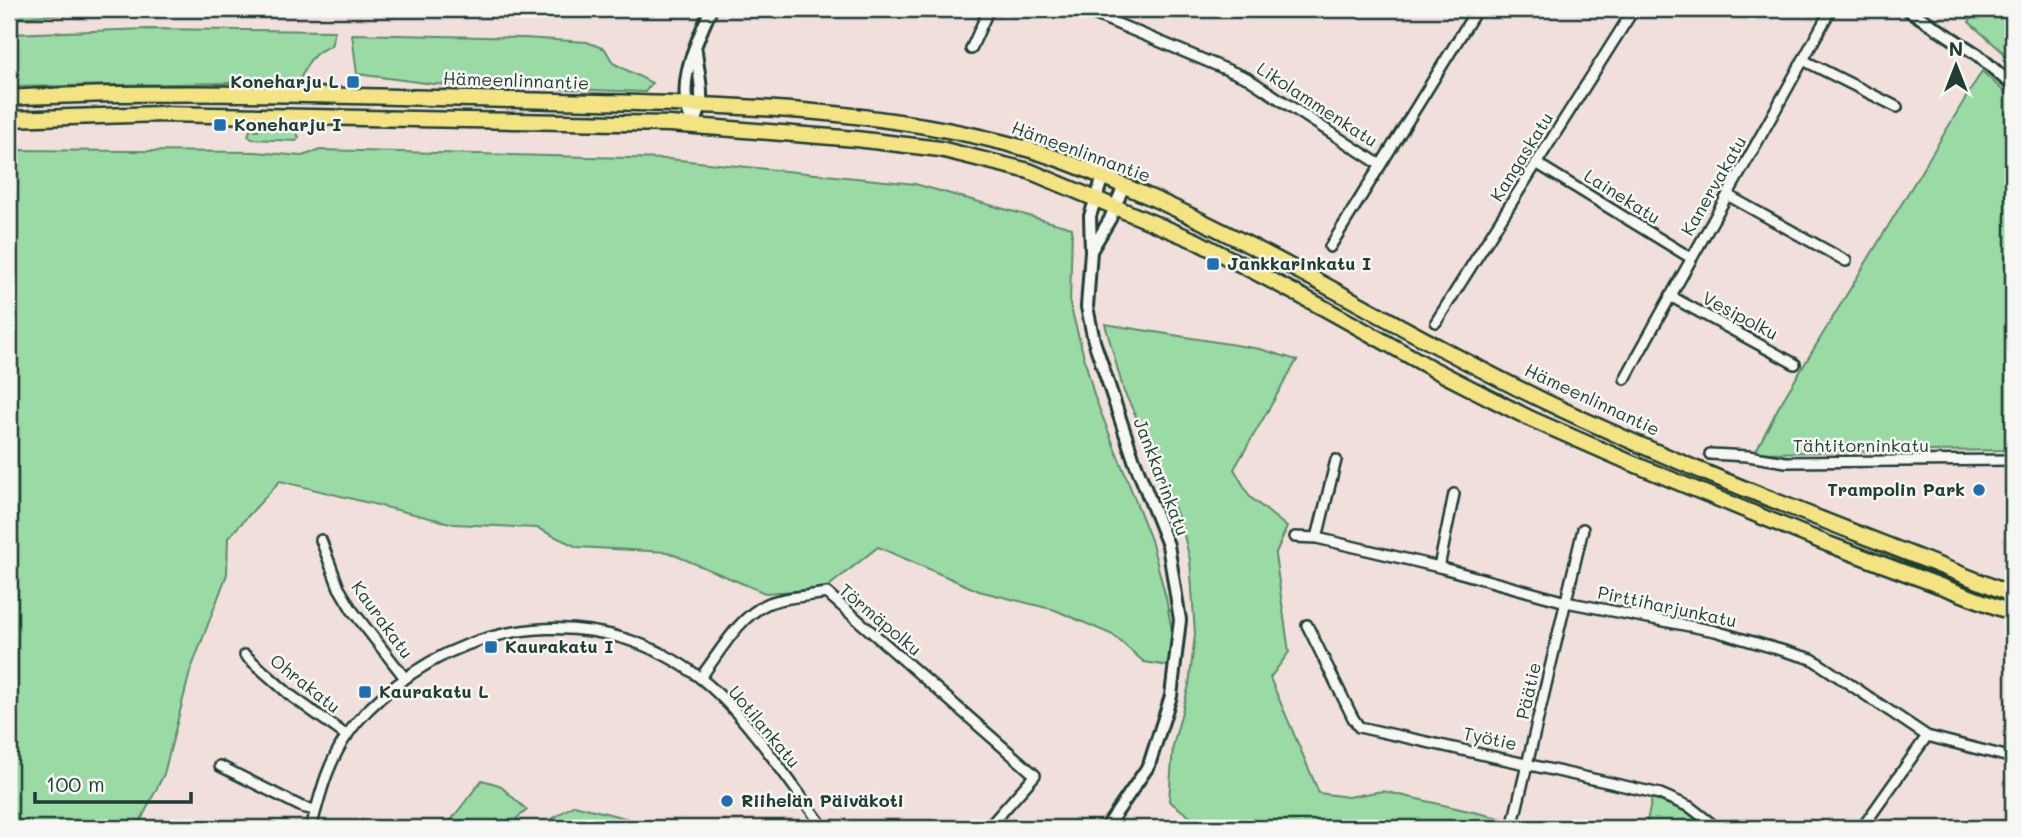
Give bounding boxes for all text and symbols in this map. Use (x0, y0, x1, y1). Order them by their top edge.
north arrow (1920, 32, 1990, 102)
text: N (1949, 36, 1963, 61)
street label: Likolammenkatu (1253, 56, 1382, 152)
street label: Hämeenlinnantie (442, 65, 590, 95)
place label: Koneharju L (230, 69, 339, 93)
marker: Koneharju L (345, 74, 361, 90)
street label: Kangaskatu (1484, 107, 1558, 206)
place label: Koneharju I (234, 112, 341, 136)
street label: Hämeenlinnantie (1008, 115, 1154, 187)
marker: Koneharju I (212, 117, 228, 133)
street label: Kanervakatu (1675, 131, 1751, 240)
street label: Lainekatu (1580, 163, 1665, 229)
place label: Jankkarinkatu I (1227, 251, 1371, 275)
marker: Jankkarinkatu I (1205, 256, 1221, 272)
street label: Vesipolku (1698, 285, 1783, 345)
street label: Hämeenlinnantie (1521, 357, 1664, 441)
street label: Jankkarinkatu (1128, 414, 1195, 539)
street label: Tähtitorninkatu (1793, 433, 1929, 457)
place label: Trampolin Park (1827, 477, 1965, 501)
marker: Trampolin Park (1971, 482, 1987, 498)
street label: Kaurakatu (346, 576, 419, 663)
street label: Törmäpolku (834, 578, 927, 661)
street label: Pirttiharjunkatu (1595, 580, 1739, 632)
place label: Kaurakatu I (505, 634, 613, 658)
marker: Kaurakatu I (483, 639, 499, 655)
street label: Ohrakatu (265, 648, 346, 718)
street label: Päätie (1510, 660, 1546, 722)
place label: Kaurakatu L (379, 679, 489, 703)
street label: Uotilankatu (723, 680, 806, 773)
marker: Kaurakatu L (357, 684, 373, 700)
street label: Työtie (1461, 721, 1519, 755)
scale bar (35, 760, 191, 804)
text: 100 m (46, 770, 105, 797)
place label: Riihelän Päiväkoti (741, 788, 904, 812)
marker: Riihelän Päiväkoti (719, 793, 735, 809)

